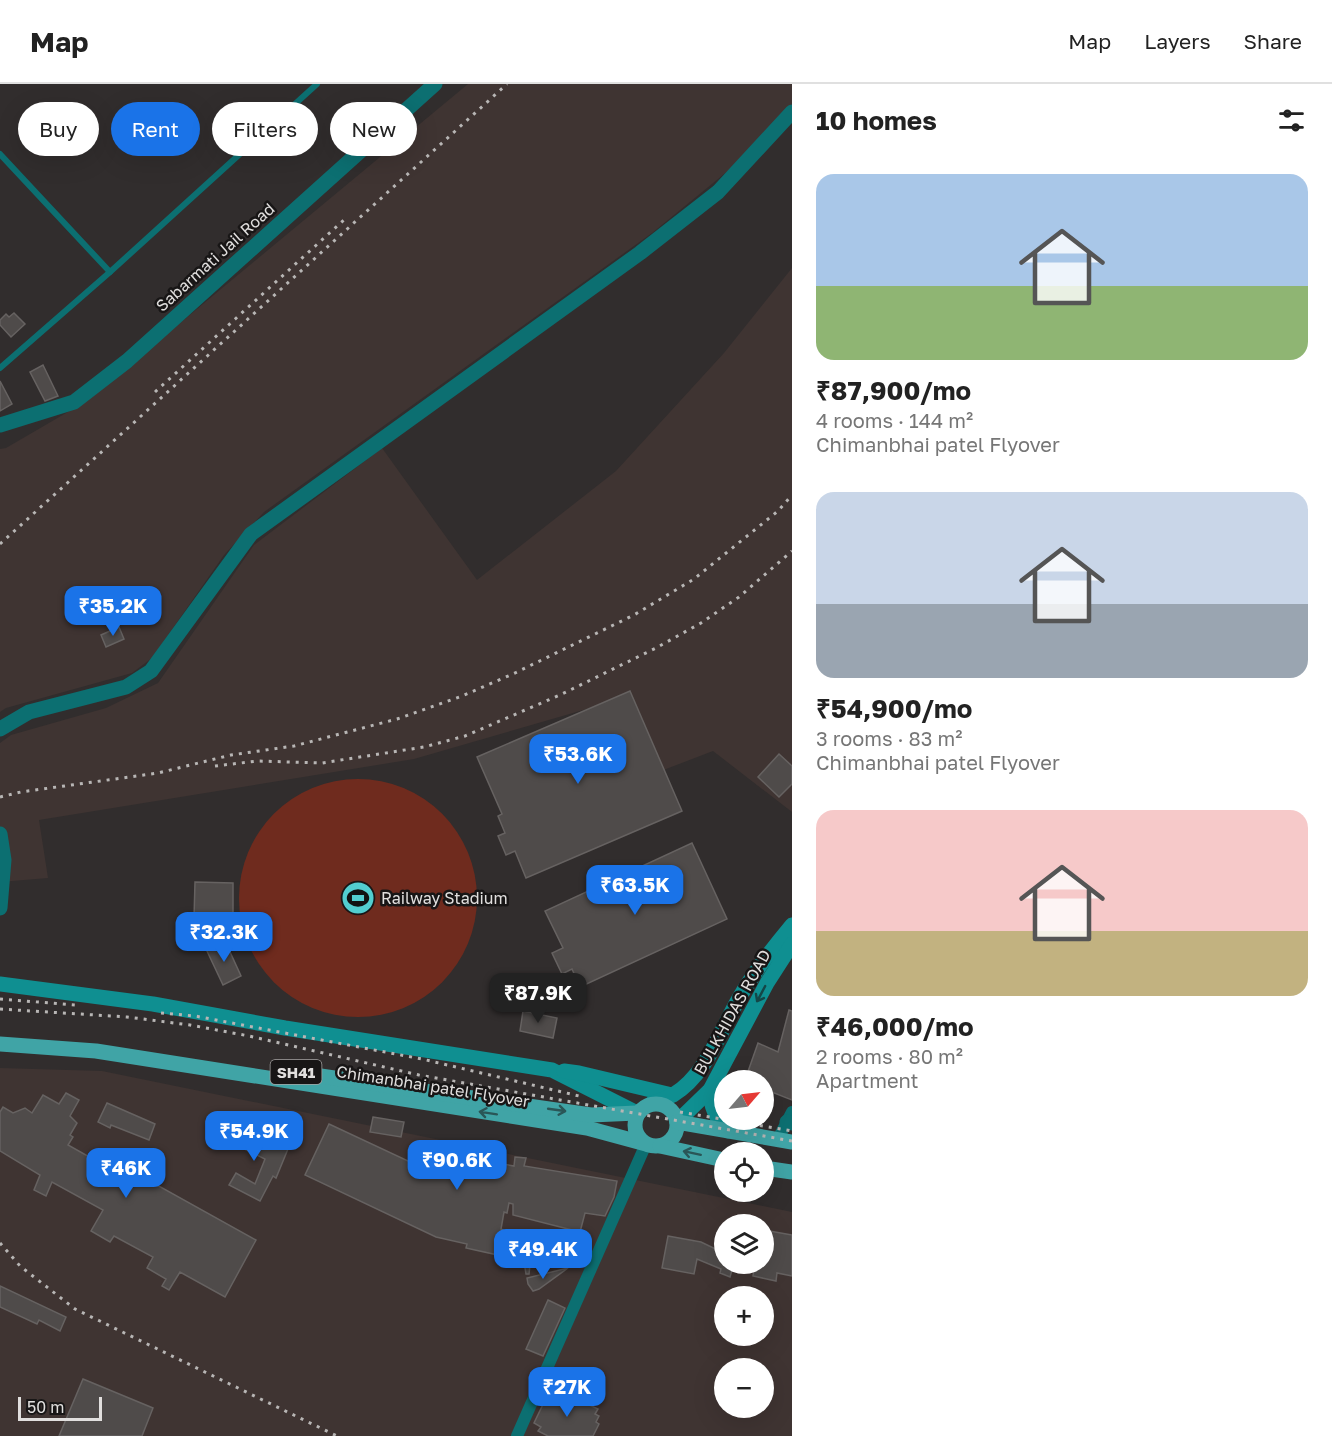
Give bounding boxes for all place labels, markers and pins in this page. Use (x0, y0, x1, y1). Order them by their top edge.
pin: ₹35.2K (64, 586, 162, 637)
pin: ₹53.6K (529, 734, 627, 785)
pin: ₹63.5K (586, 865, 684, 916)
sports icon: Railway Stadium (340, 880, 376, 916)
place label: Railway Stadium (381, 888, 508, 908)
pin: ₹32.3K (175, 912, 273, 963)
pin: ₹87.9K (489, 973, 587, 1024)
pin: ₹54.9K (205, 1111, 303, 1162)
pin: ₹90.6K (408, 1140, 506, 1191)
pin: ₹46K (90, 1148, 162, 1199)
pin: ₹49.4K (494, 1229, 592, 1280)
pin: ₹27K (531, 1367, 603, 1418)

